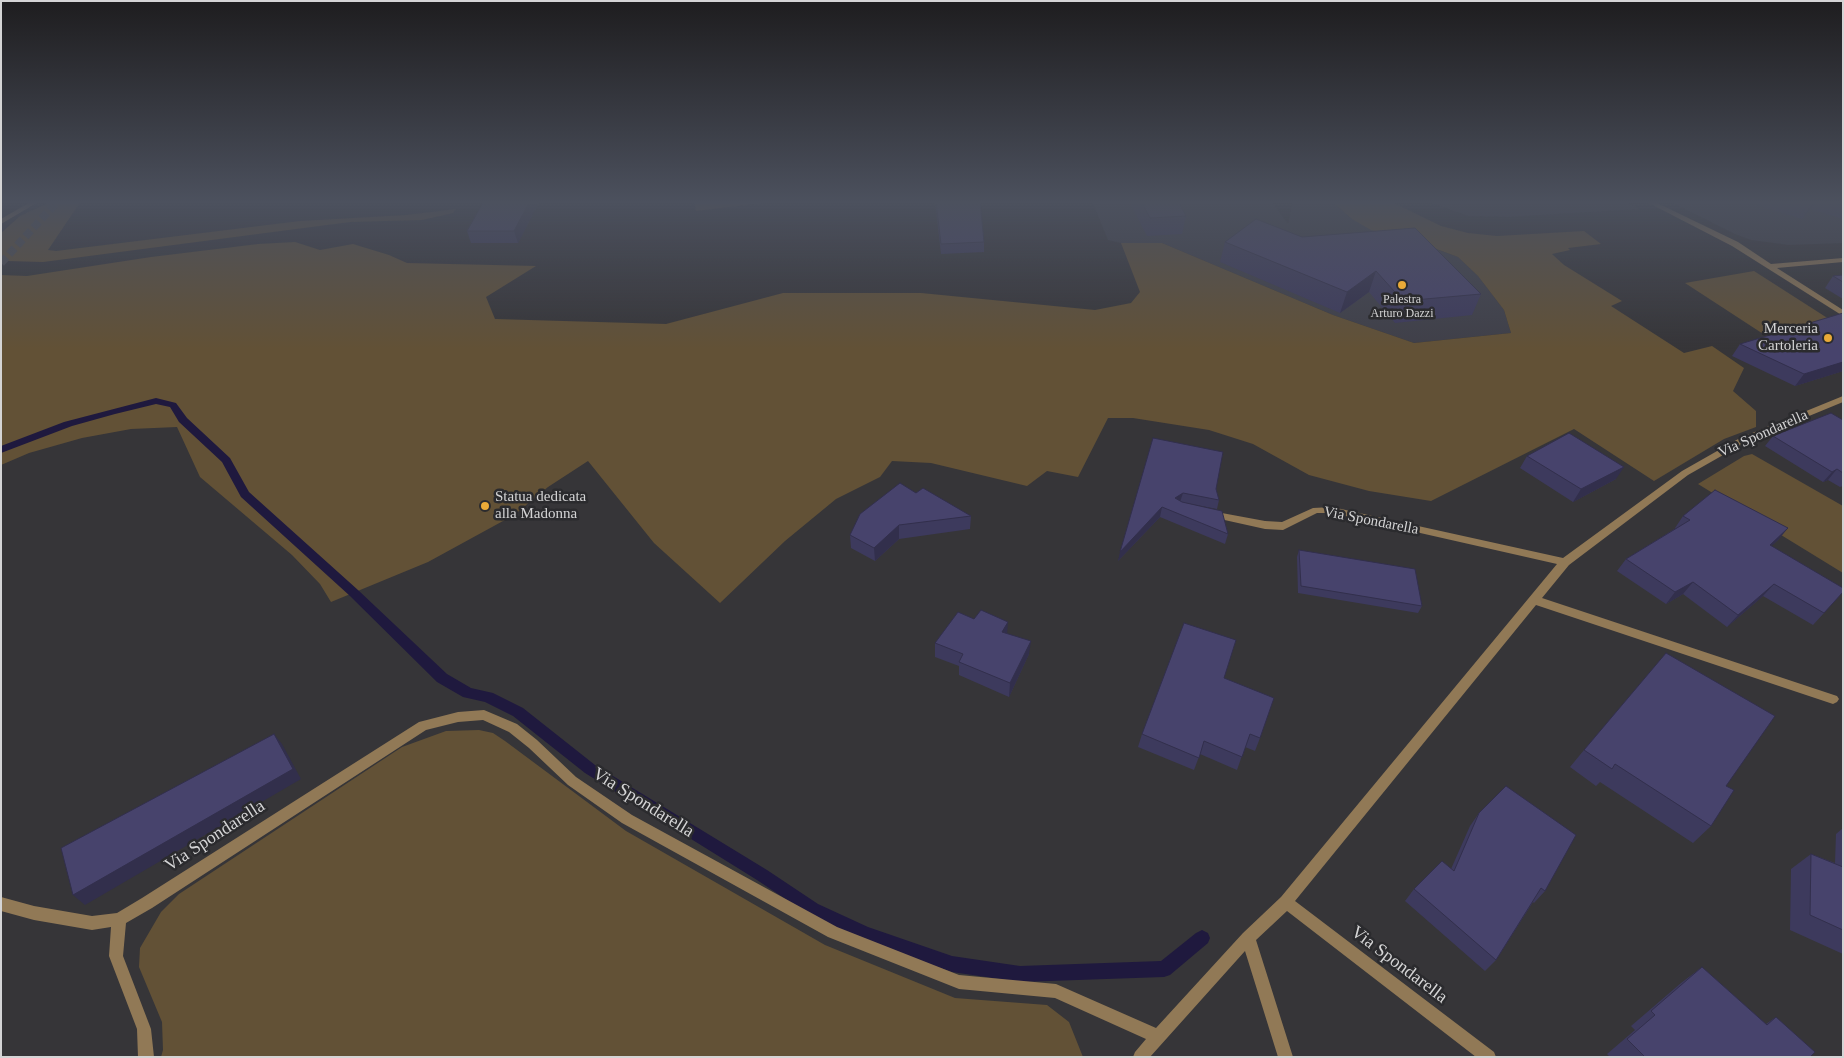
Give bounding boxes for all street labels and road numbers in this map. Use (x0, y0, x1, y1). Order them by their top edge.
street label: Via Spondarella (1715, 406, 1811, 462)
street label: Via Spondarella (1322, 503, 1420, 539)
street label: Via Spondarella (588, 763, 698, 843)
street label: Via Spondarella (161, 796, 269, 876)
street label: Via Spondarella (1346, 922, 1452, 1008)

